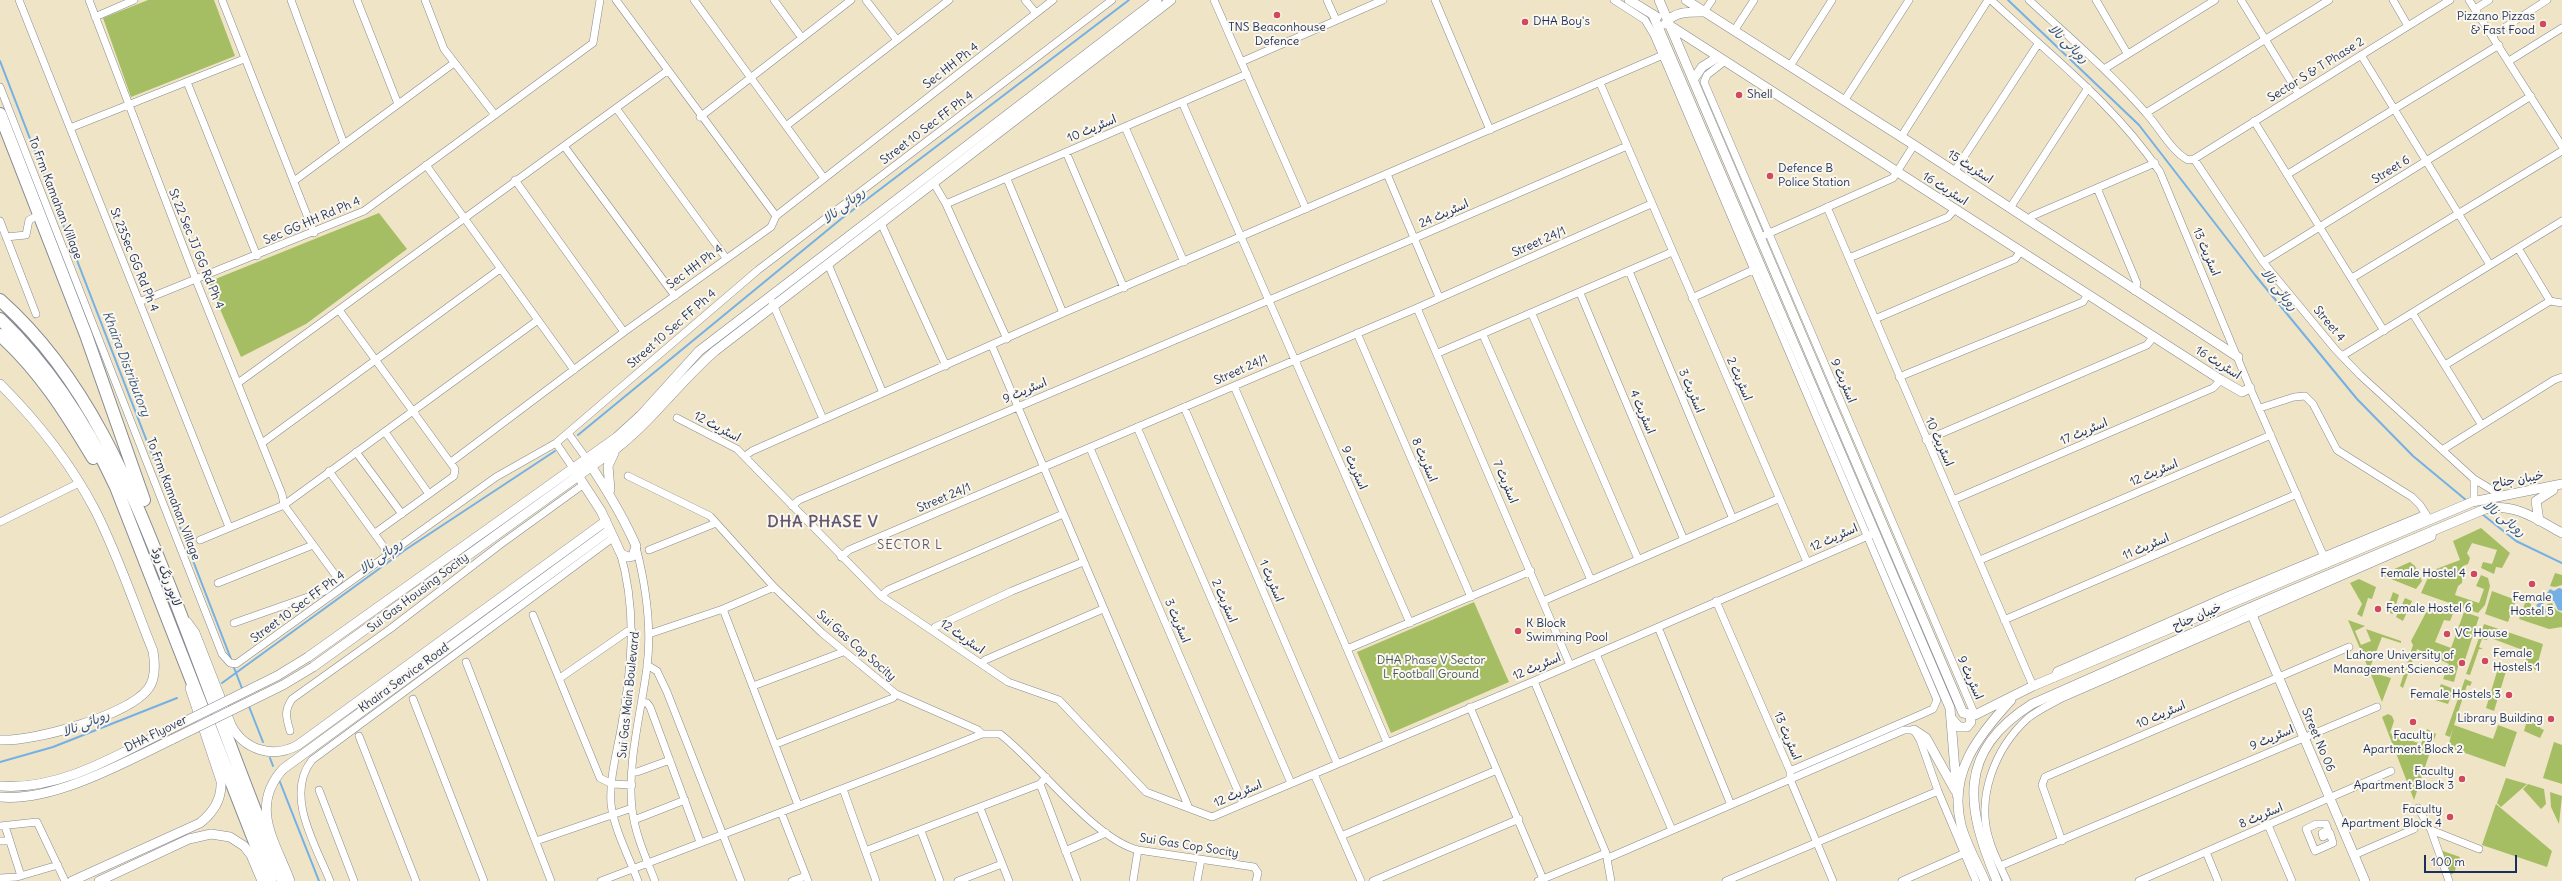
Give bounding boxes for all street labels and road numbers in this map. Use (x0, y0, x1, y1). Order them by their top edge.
street label: Sector S & T Phase 2 (2265, 35, 2367, 105)
street label: Sec HH Ph 4 (921, 40, 981, 92)
street label: Street 10 Sec FF Ph 4 (878, 88, 976, 168)
street label: اسٹریٹ 10 (1065, 112, 1119, 146)
street label: To Frm Kamahan Village (25, 135, 85, 261)
street label: اسٹریٹ 15 (1945, 147, 1995, 187)
street label: Street 6 (2369, 153, 2413, 187)
street label: اسٹریٹ 16 (1919, 169, 1971, 209)
street label: St 22 Sec JJ GG Rd Ph 4 (165, 187, 227, 311)
street label: Sec GG HH Rd Ph 4 (261, 194, 363, 248)
street label: اسٹریٹ 24 (1417, 197, 1471, 231)
street label: St 23Sec GG Rd Ph 4 (107, 206, 161, 314)
street label: Street 24/1 (1510, 224, 1568, 260)
street label: اسٹریٹ 13 (2189, 226, 2223, 278)
street label: Sec HH Ph 4 (664, 242, 726, 292)
street label: Street 10 Sec FF Ph 4 (625, 287, 719, 371)
street label: Street 4 (2310, 303, 2348, 345)
street label: اسٹریٹ 16 (2192, 343, 2244, 383)
street label: Street 24/1 (1212, 352, 1270, 388)
street label: اسٹریٹ 2 (1723, 355, 1755, 403)
street label: اسٹریٹ 9 (1827, 357, 1859, 405)
street label: اسٹریٹ 3 (1675, 367, 1707, 415)
street label: اسٹریٹ 9 (1001, 375, 1049, 407)
street label: اسٹریٹ 4 (1626, 388, 1658, 436)
street label: اسٹریٹ 12 (691, 409, 743, 445)
street label: اسٹریٹ 10 (1922, 415, 1956, 469)
street label: اسٹریٹ 17 (2058, 416, 2110, 448)
street label: To Frm Kamahan Village (143, 436, 203, 562)
street label: اسٹریٹ 8 (1408, 436, 1440, 484)
street label: اسٹریٹ 9 (1338, 444, 1370, 492)
street label: اسٹریٹ 12 (2128, 456, 2180, 490)
street label: اسٹریٹ 7 (1490, 458, 1520, 506)
street label: خیبان جناح (2491, 468, 2545, 492)
street label: Street 24/1 (915, 480, 973, 516)
street label: اسٹریٹ 12 (1808, 521, 1860, 555)
street label: اسٹریٹ 11 (2121, 531, 2171, 563)
street label: لاہور رنگ روڈ (148, 546, 184, 608)
street label: Sui Gas Housing Socity (364, 550, 472, 636)
street label: اسٹریٹ 1 (1256, 558, 1286, 604)
street label: Street 10 Sec FF Ph 4 (248, 568, 348, 646)
street label: اسٹریٹ 2 (1208, 577, 1240, 625)
street label: اسٹریٹ 3 (1161, 597, 1193, 645)
street label: خیبان جناح (2170, 600, 2224, 634)
street label: Sui Gas Cop Socity (813, 608, 899, 684)
street label: اسٹریٹ 12 (937, 617, 987, 657)
street label: Sui Gas Main Boulevard (615, 631, 643, 759)
street label: Khaira Service Road (356, 640, 452, 716)
street label: اسٹریٹ 12 (1511, 650, 1563, 684)
street label: اسٹریٹ 9 (1954, 654, 1986, 702)
street label: اسٹریٹ 10 (2134, 698, 2188, 732)
street label: Street No 06 (2298, 706, 2338, 774)
street label: اسٹریٹ 13 (1770, 710, 1804, 762)
street label: DHA Flyover (122, 713, 190, 755)
street label: اسٹریٹ 9 (2248, 722, 2296, 754)
street label: اسٹریٹ 12 (1212, 777, 1264, 811)
street label: اسٹریٹ 8 (2237, 800, 2285, 832)
street label: Sui Gas Cop Socity (1138, 831, 1240, 861)

